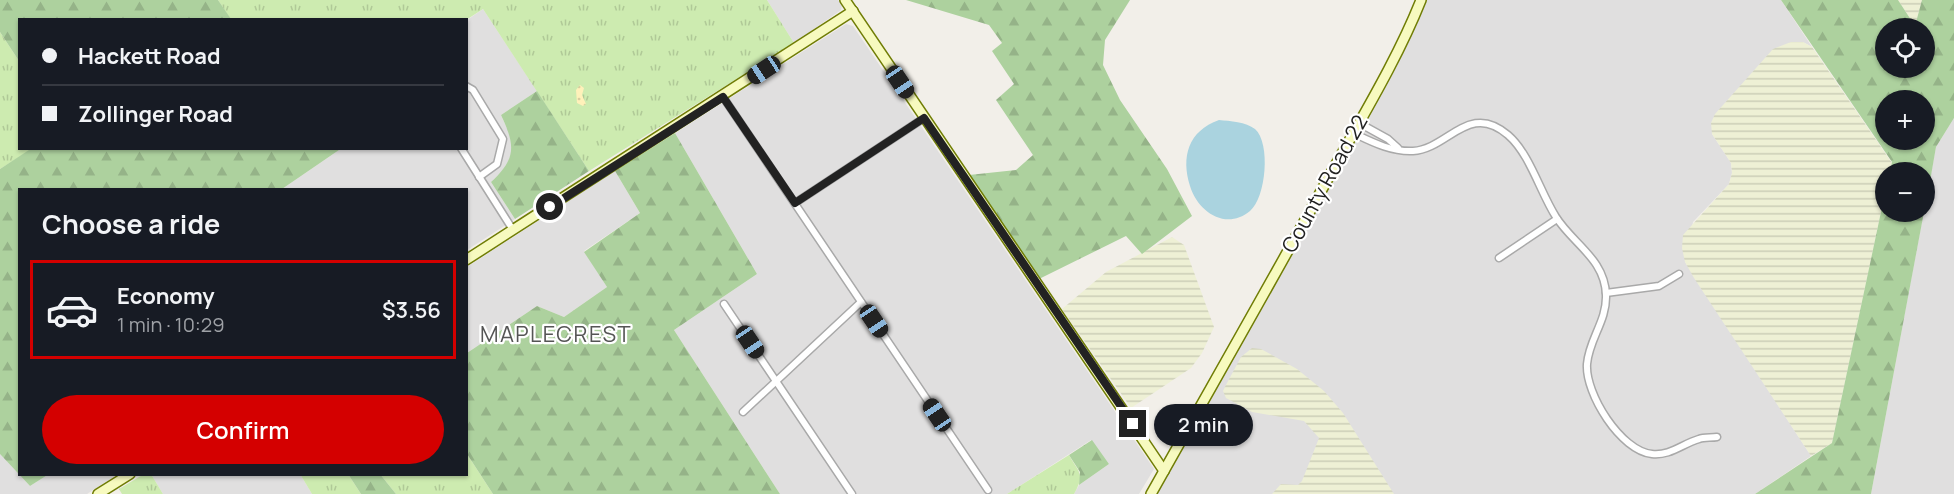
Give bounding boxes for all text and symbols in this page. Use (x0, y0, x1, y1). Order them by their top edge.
map controls (1875, 18, 1935, 222)
button: locate (1875, 18, 1935, 78)
text: Hackett Road (78, 41, 221, 71)
car (744, 53, 784, 87)
car (882, 62, 918, 102)
button: + (1875, 90, 1935, 150)
text: Zollinger Road (78, 99, 233, 129)
street label: County Road 22 (1275, 110, 1374, 258)
button: − (1875, 162, 1935, 222)
route start (536, 193, 563, 220)
text: Choose a ride (42, 205, 220, 242)
text: Economy (117, 281, 215, 311)
icon: car (45, 283, 99, 337)
text: $3.56 (382, 295, 441, 325)
car (856, 301, 892, 341)
text: 1 min · 10:29 (117, 311, 225, 338)
district label: MAPLECREST (480, 319, 632, 349)
car (732, 322, 768, 362)
button: Confirm (42, 395, 444, 464)
car (919, 395, 955, 435)
callout: 2 min (1154, 403, 1253, 445)
route end (1119, 410, 1146, 437)
text: 2 min (1178, 411, 1229, 438)

